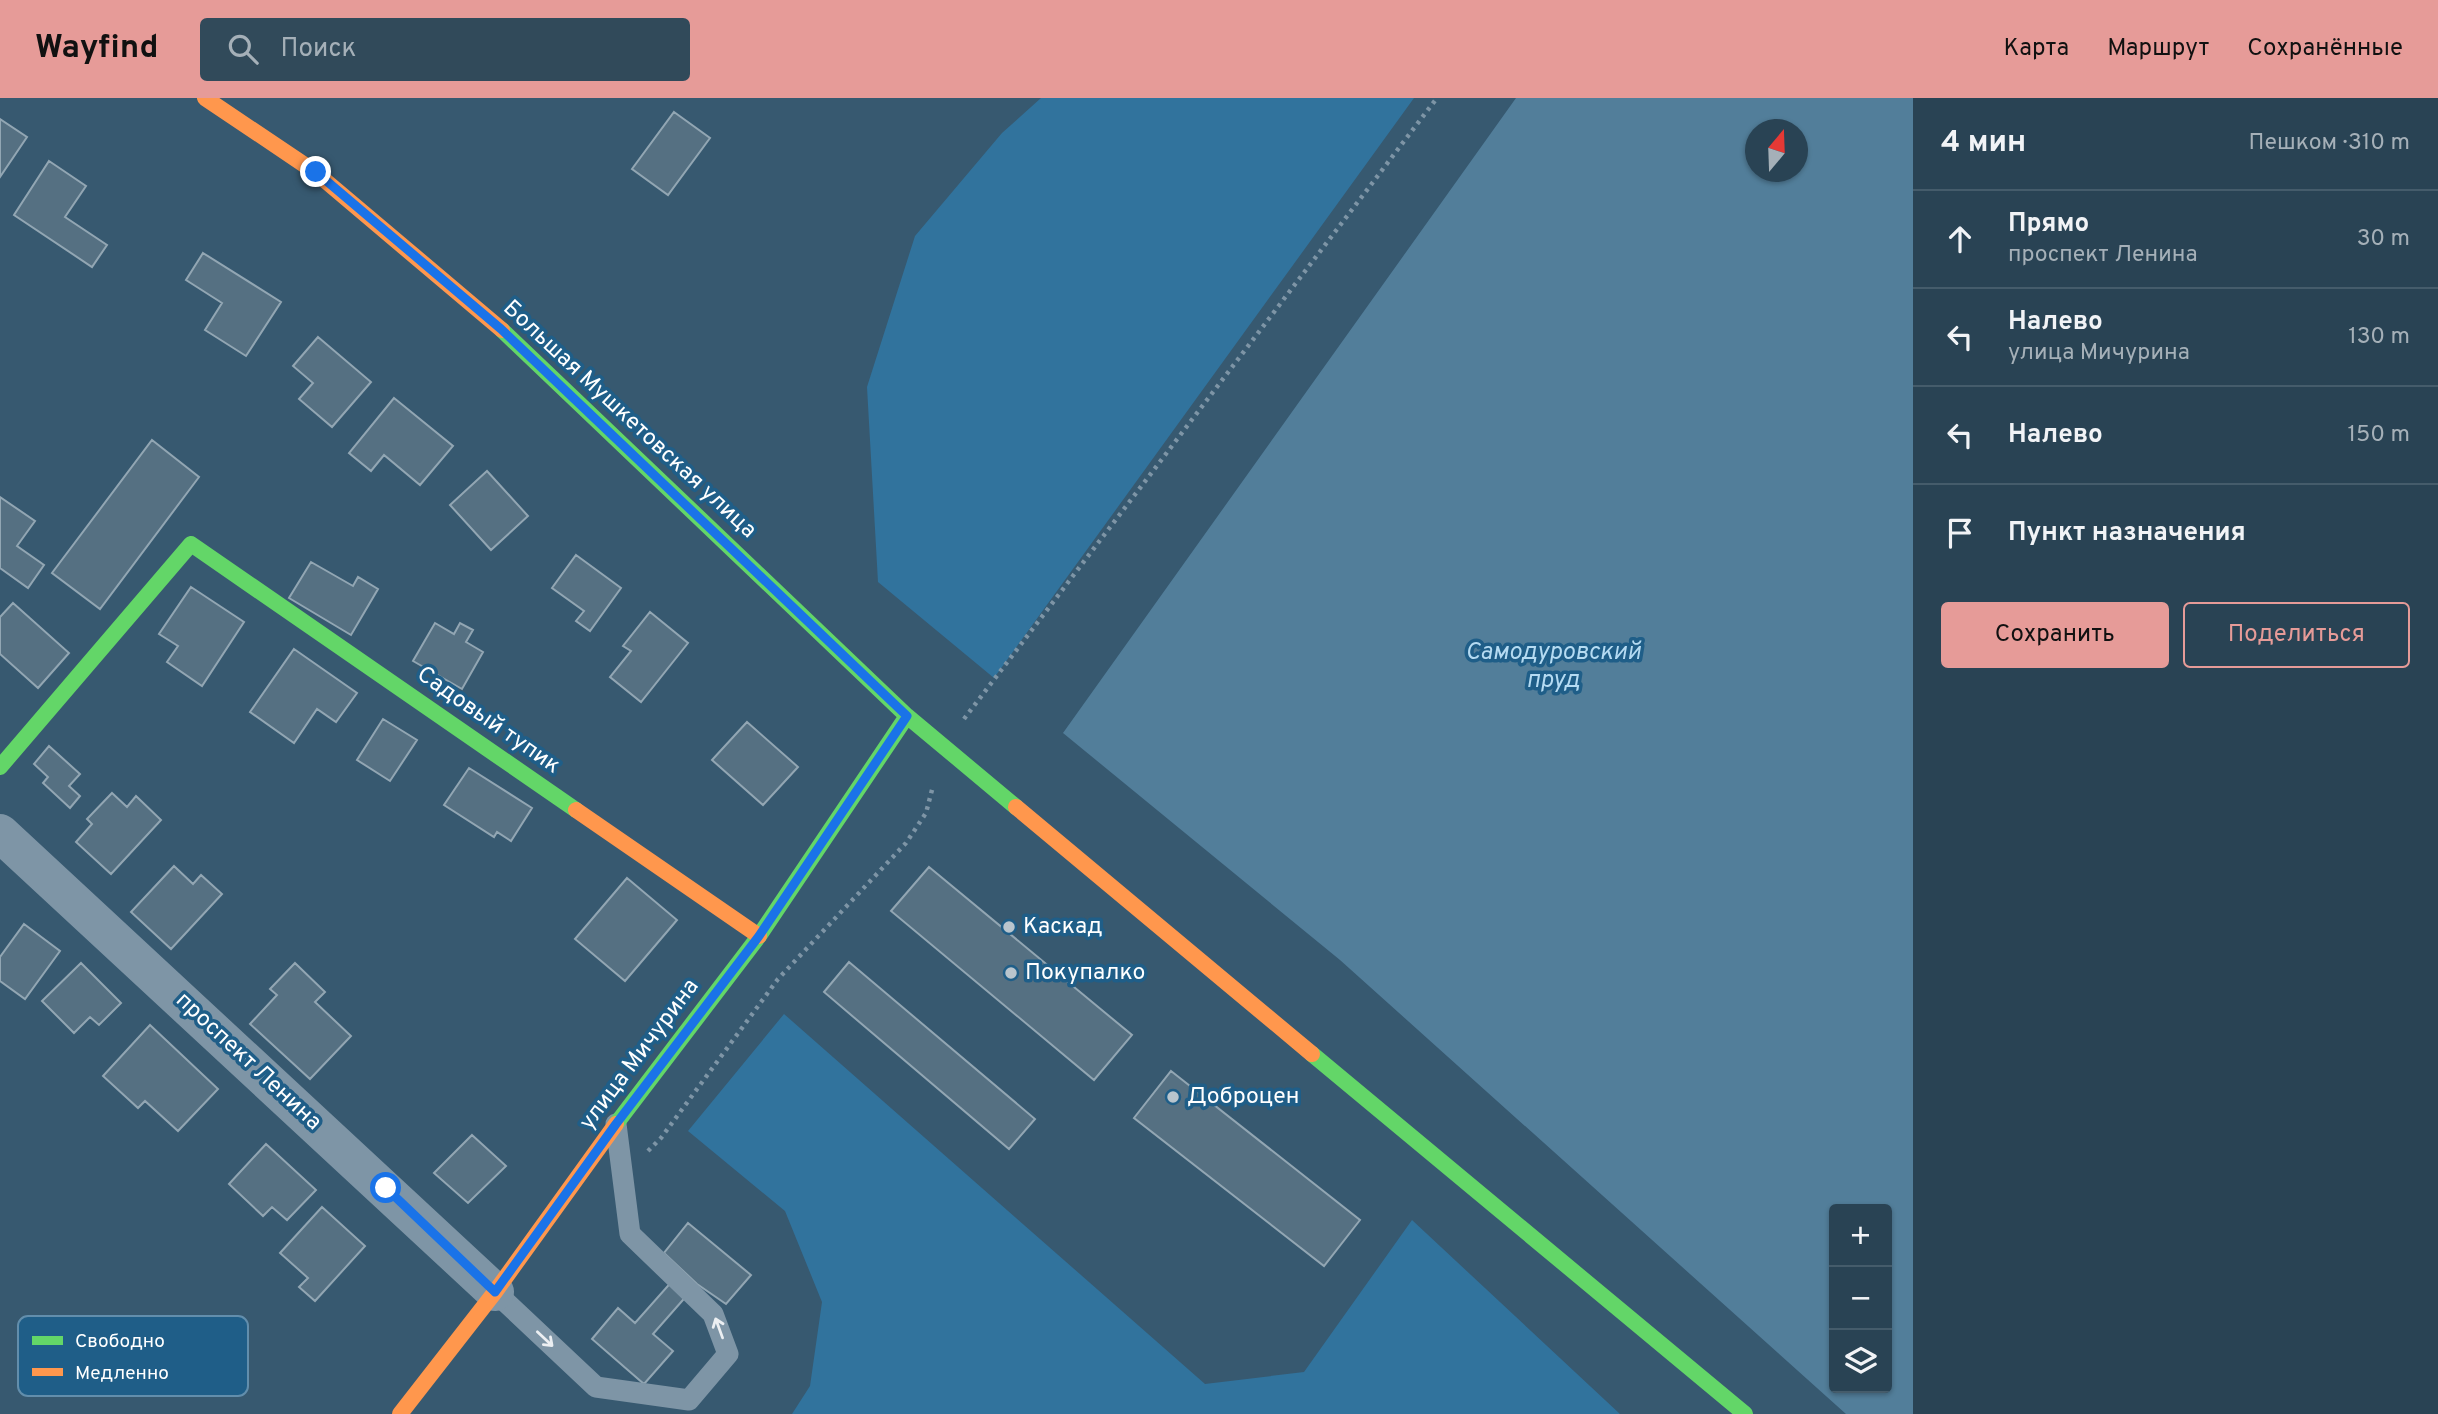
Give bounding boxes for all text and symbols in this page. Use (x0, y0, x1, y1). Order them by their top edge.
search box (200, 18, 690, 81)
text: Wayfind (35, 28, 158, 70)
icon: search (224, 30, 262, 68)
text: Поиск (280, 33, 356, 66)
text: Карта (2003, 34, 2069, 64)
text: Маршрут (2107, 34, 2209, 64)
text: Сохранённые (2247, 34, 2403, 64)
north arrow (1745, 119, 1808, 182)
text: 4 мин (1941, 125, 2026, 162)
text: Пешком · 310 m (2249, 129, 2410, 158)
route end (300, 156, 331, 187)
text: Прямо (2008, 208, 2089, 241)
icon: ahead (1941, 220, 1979, 258)
text: 30 m (2357, 225, 2410, 254)
text: проспект Ленина (2008, 241, 2198, 270)
street label: Большая Мушкетовская улица (496, 295, 762, 545)
text: Налево (2008, 306, 2103, 339)
icon: left (1941, 318, 1979, 356)
text: 130 m (2348, 323, 2410, 352)
text: улица Мичурина (2008, 339, 2190, 368)
icon: left (1941, 416, 1979, 454)
text: Налево (2008, 419, 2103, 452)
text: 150 m (2348, 421, 2410, 450)
icon: arrive (1941, 514, 1979, 552)
text: Пункт назначения (2008, 517, 2246, 550)
button: Сохранить (1941, 602, 2169, 668)
button: Поделиться (2183, 602, 2410, 668)
water label: Самодуровский пруд (1465, 638, 1642, 696)
street label: Садовый тупик (411, 661, 565, 781)
place label: Каскад (1023, 913, 1103, 942)
marker: Каскад (1001, 919, 1017, 935)
place label: Покупалко (1025, 959, 1145, 988)
marker: Покупалко (1003, 965, 1019, 981)
street label: улица Мичурина (574, 974, 706, 1136)
street label: проспект Ленина (169, 987, 327, 1137)
place label: Доброцен (1187, 1083, 1299, 1112)
marker: Доброцен (1165, 1089, 1181, 1105)
route start (370, 1172, 401, 1203)
map controls (1829, 1204, 1892, 1393)
button: + (1829, 1204, 1892, 1267)
button: − (1829, 1267, 1892, 1330)
legend (18, 1316, 248, 1396)
one-way arrow (711, 1317, 724, 1339)
text: Свободно (75, 1330, 165, 1354)
button: layers (1829, 1330, 1892, 1393)
one-way arrow (536, 1331, 554, 1347)
text: Медленно (75, 1362, 169, 1386)

